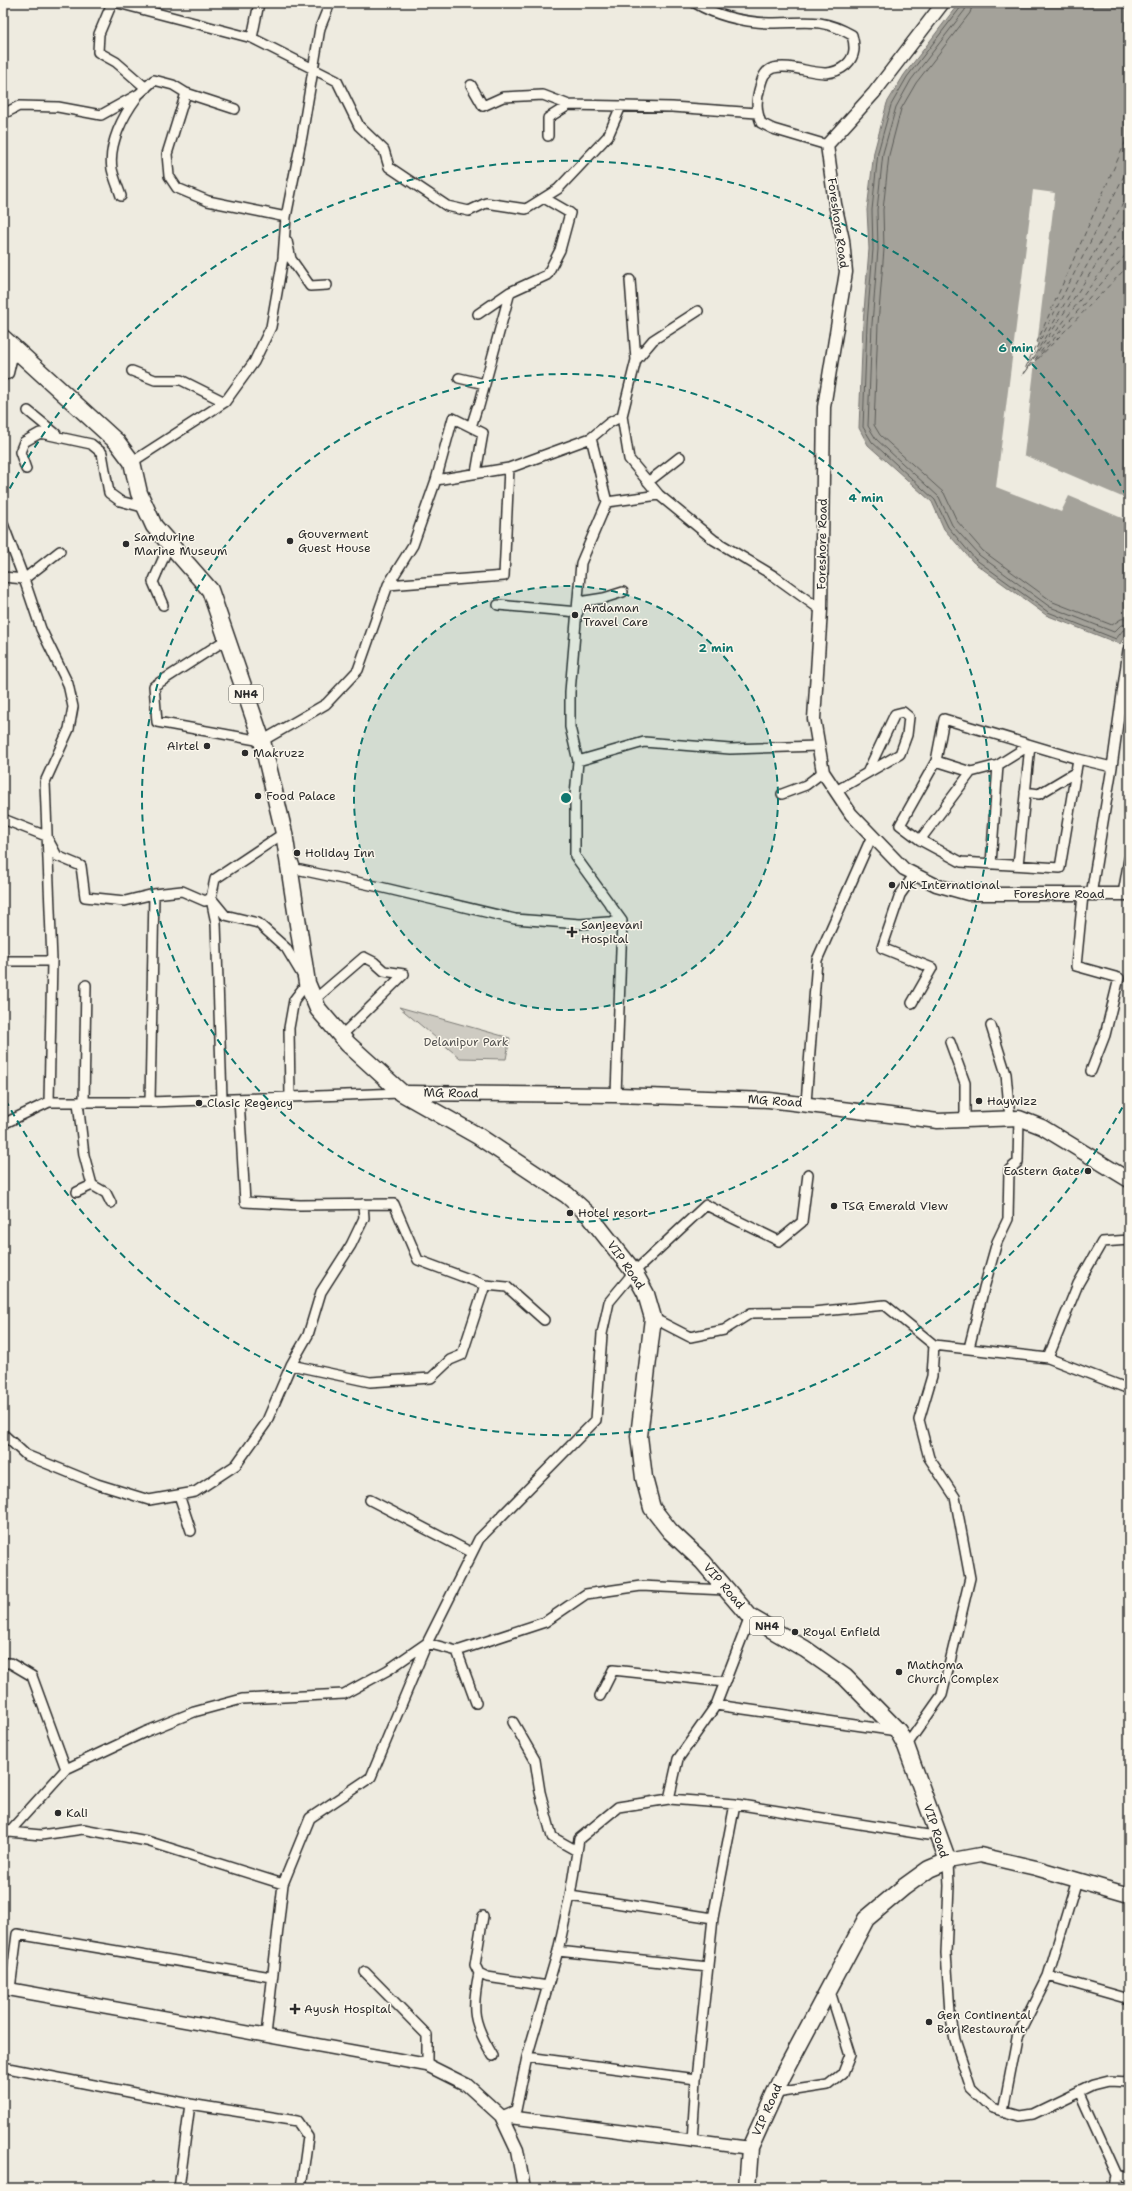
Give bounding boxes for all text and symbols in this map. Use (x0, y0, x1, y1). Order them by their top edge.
street label: Foreshore Road (824, 177, 852, 270)
text: 6 min (999, 340, 1034, 356)
text: 4 min (849, 490, 884, 506)
street label: Foreshore Road (813, 498, 831, 590)
place label: Gouverment Guest House (298, 526, 371, 556)
place label: Samdurine Marine Museum (134, 529, 227, 559)
marker: Gouverment Guest House (285, 536, 295, 546)
marker: Samdurine Marine Museum (121, 539, 131, 549)
place label: Andaman Travel Care (583, 600, 648, 630)
marker: Andaman Travel Care (570, 610, 580, 620)
text: 2 min (699, 640, 734, 656)
road number: NH4 (229, 685, 263, 703)
place label: Airtel (167, 738, 199, 754)
marker: Airtel (202, 741, 212, 751)
place label: Makruzz (253, 745, 305, 761)
marker: Makruzz (240, 748, 250, 758)
place label: Food Palace (266, 788, 336, 804)
marker: Food Palace (253, 791, 263, 801)
centre of rings (559, 791, 573, 805)
place label: Holiday Inn (305, 845, 375, 861)
marker: Holiday Inn (292, 848, 302, 858)
place label: NK International (900, 877, 1000, 893)
marker: NK International (887, 880, 897, 890)
street label: Foreshore Road (1013, 886, 1105, 902)
place label: Sanjeevani Hospital (581, 917, 643, 947)
marker: Sanjeevani Hospital (566, 926, 578, 938)
park label: Delanipur Park (423, 1034, 509, 1050)
street label: MG Road (423, 1085, 479, 1101)
street label: MG Road (747, 1091, 803, 1111)
place label: Haywizz (987, 1093, 1037, 1109)
place label: Clasic Regency (207, 1095, 293, 1111)
marker: Haywizz (974, 1096, 984, 1106)
marker: Clasic Regency (194, 1098, 204, 1108)
place label: Eastern Gate (1003, 1163, 1080, 1179)
marker: Eastern Gate (1083, 1166, 1093, 1176)
place label: TSG Emerald View (842, 1198, 949, 1214)
marker: TSG Emerald View (829, 1201, 839, 1211)
place label: Hotel resort (578, 1205, 648, 1221)
marker: Hotel resort (565, 1208, 575, 1218)
street label: VIP Road (603, 1238, 649, 1293)
street label: VIP Road (700, 1560, 749, 1613)
road number: NH4 (750, 1617, 784, 1635)
place label: Royal Enfield (803, 1624, 881, 1640)
marker: Royal Enfield (790, 1627, 800, 1637)
place label: Mathoma Church Complex (907, 1657, 999, 1687)
marker: Mathoma Church Complex (894, 1667, 904, 1677)
street label: VIP Road (920, 1802, 952, 1860)
place label: Kali (66, 1805, 88, 1821)
marker: Kali (53, 1808, 63, 1818)
place label: Ayush Hospital (304, 2001, 392, 2017)
marker: Ayush Hospital (289, 2003, 301, 2015)
place label: Gen Continental Bar Restaurant (937, 2007, 1032, 2037)
marker: Gen Continental Bar Restaurant (924, 2017, 934, 2027)
street label: VIP Road (748, 2081, 786, 2139)

